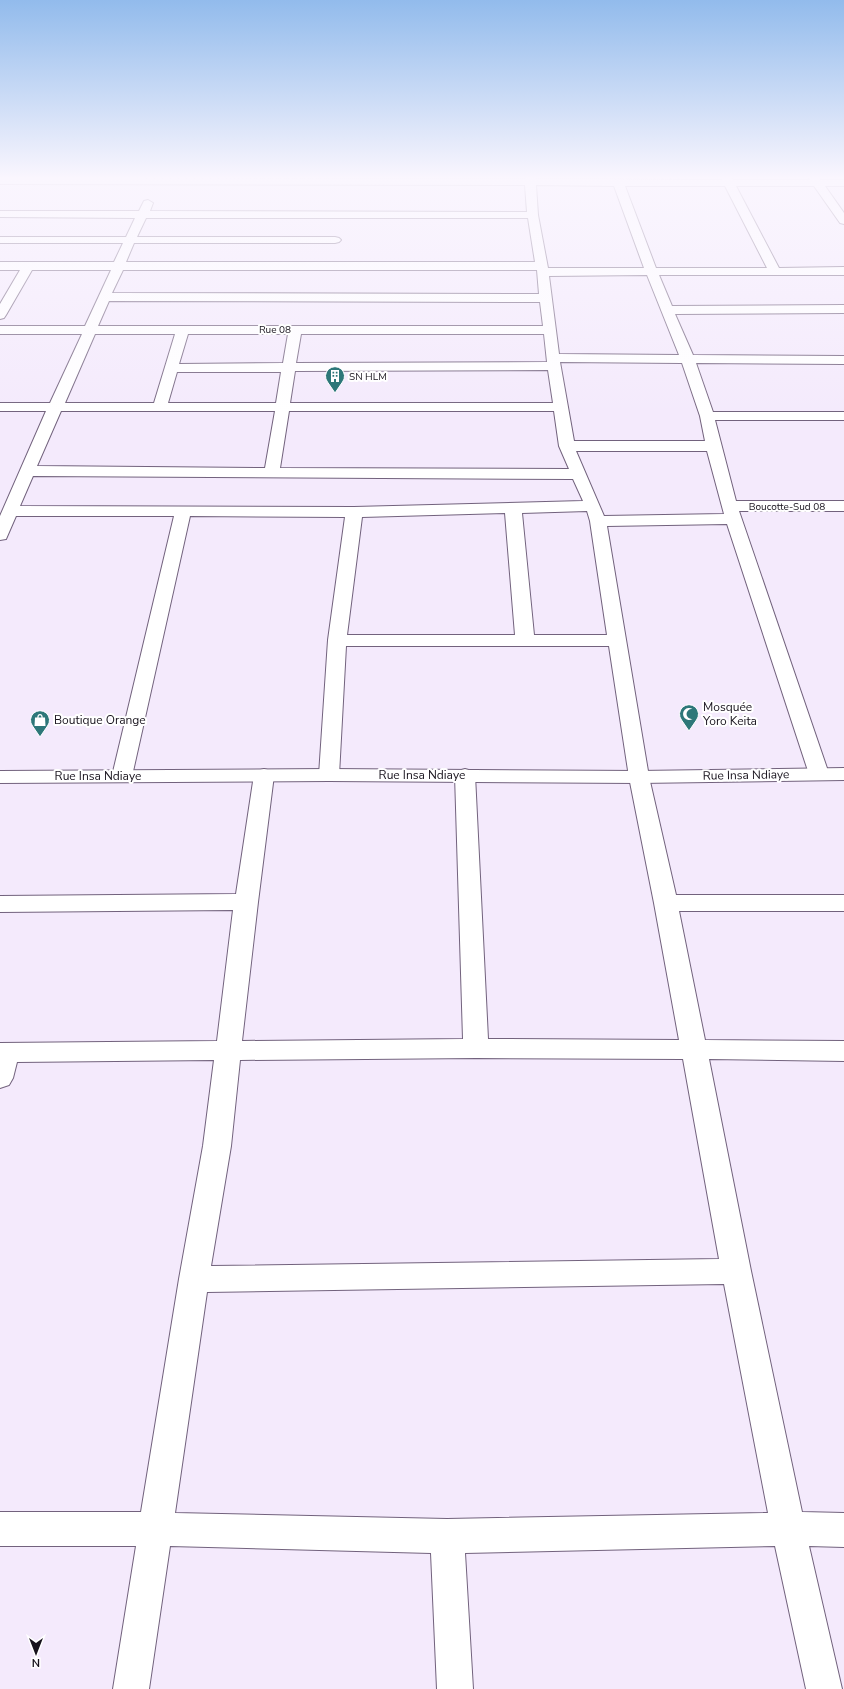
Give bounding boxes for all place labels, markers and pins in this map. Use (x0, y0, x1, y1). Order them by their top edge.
building icon: SN HLM (324, 365, 346, 393)
place label: SN HLM (349, 370, 387, 384)
place label: Mosquée Yoro Keita (702, 699, 757, 729)
mosque icon: Mosquée Yoro Keita (678, 703, 700, 731)
shop icon: Boutique Orange (29, 709, 51, 737)
place label: Boutique Orange (54, 712, 146, 728)

